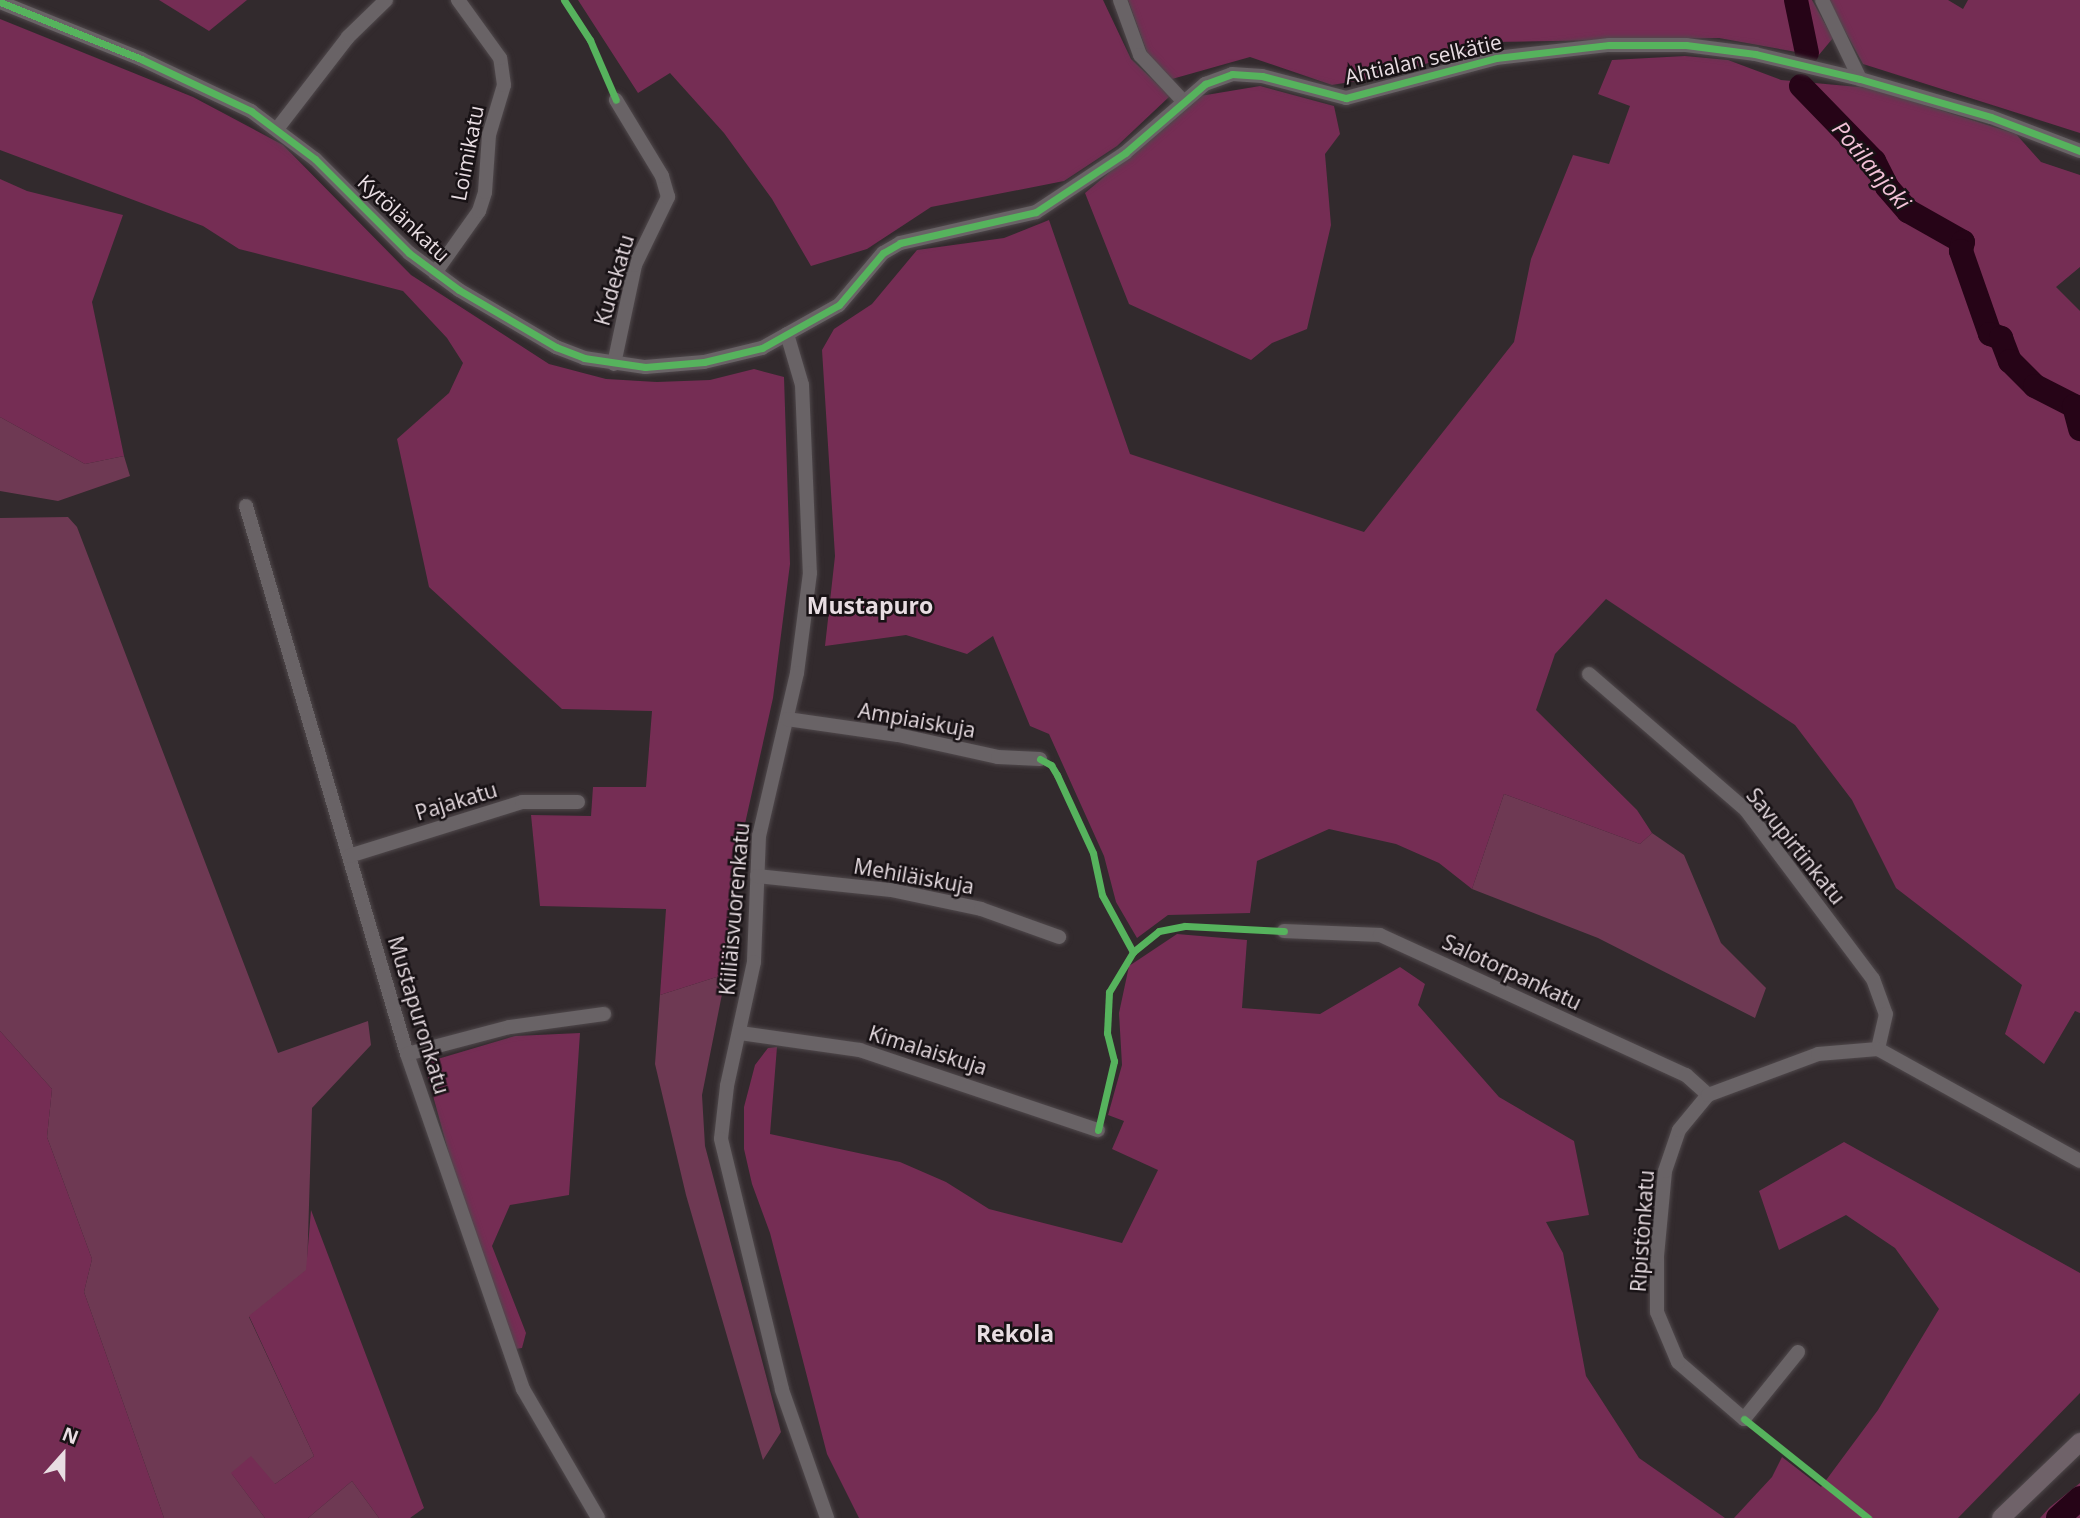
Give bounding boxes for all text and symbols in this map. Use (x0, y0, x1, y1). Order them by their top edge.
street label: Ahtialan selkätie (1342, 29, 1504, 89)
street label: Loimikatu (445, 103, 489, 203)
water label: Potilanjoki (1827, 115, 1917, 215)
street label: Kytölänkatu (353, 169, 455, 267)
street label: Kudekatu (589, 232, 639, 328)
district label: Mustapuro (807, 591, 933, 619)
street label: Ampiaiskuja (856, 697, 978, 743)
street label: Pajakatu (412, 777, 500, 825)
street label: Savupirtinkatu (1742, 783, 1850, 909)
street label: Kiiliäisvuorenkatu (714, 822, 754, 996)
street label: Mehiläiskuja (852, 853, 976, 899)
street label: Salotorpankatu (1439, 929, 1585, 1015)
street label: Mustapuronkatu (383, 933, 455, 1097)
street label: Kimalaiskuja (866, 1020, 990, 1080)
street label: Ripistönkatu (1625, 1169, 1659, 1293)
district label: Rekola (976, 1319, 1054, 1347)
north arrow (28, 1420, 98, 1490)
text: N (59, 1420, 82, 1450)

